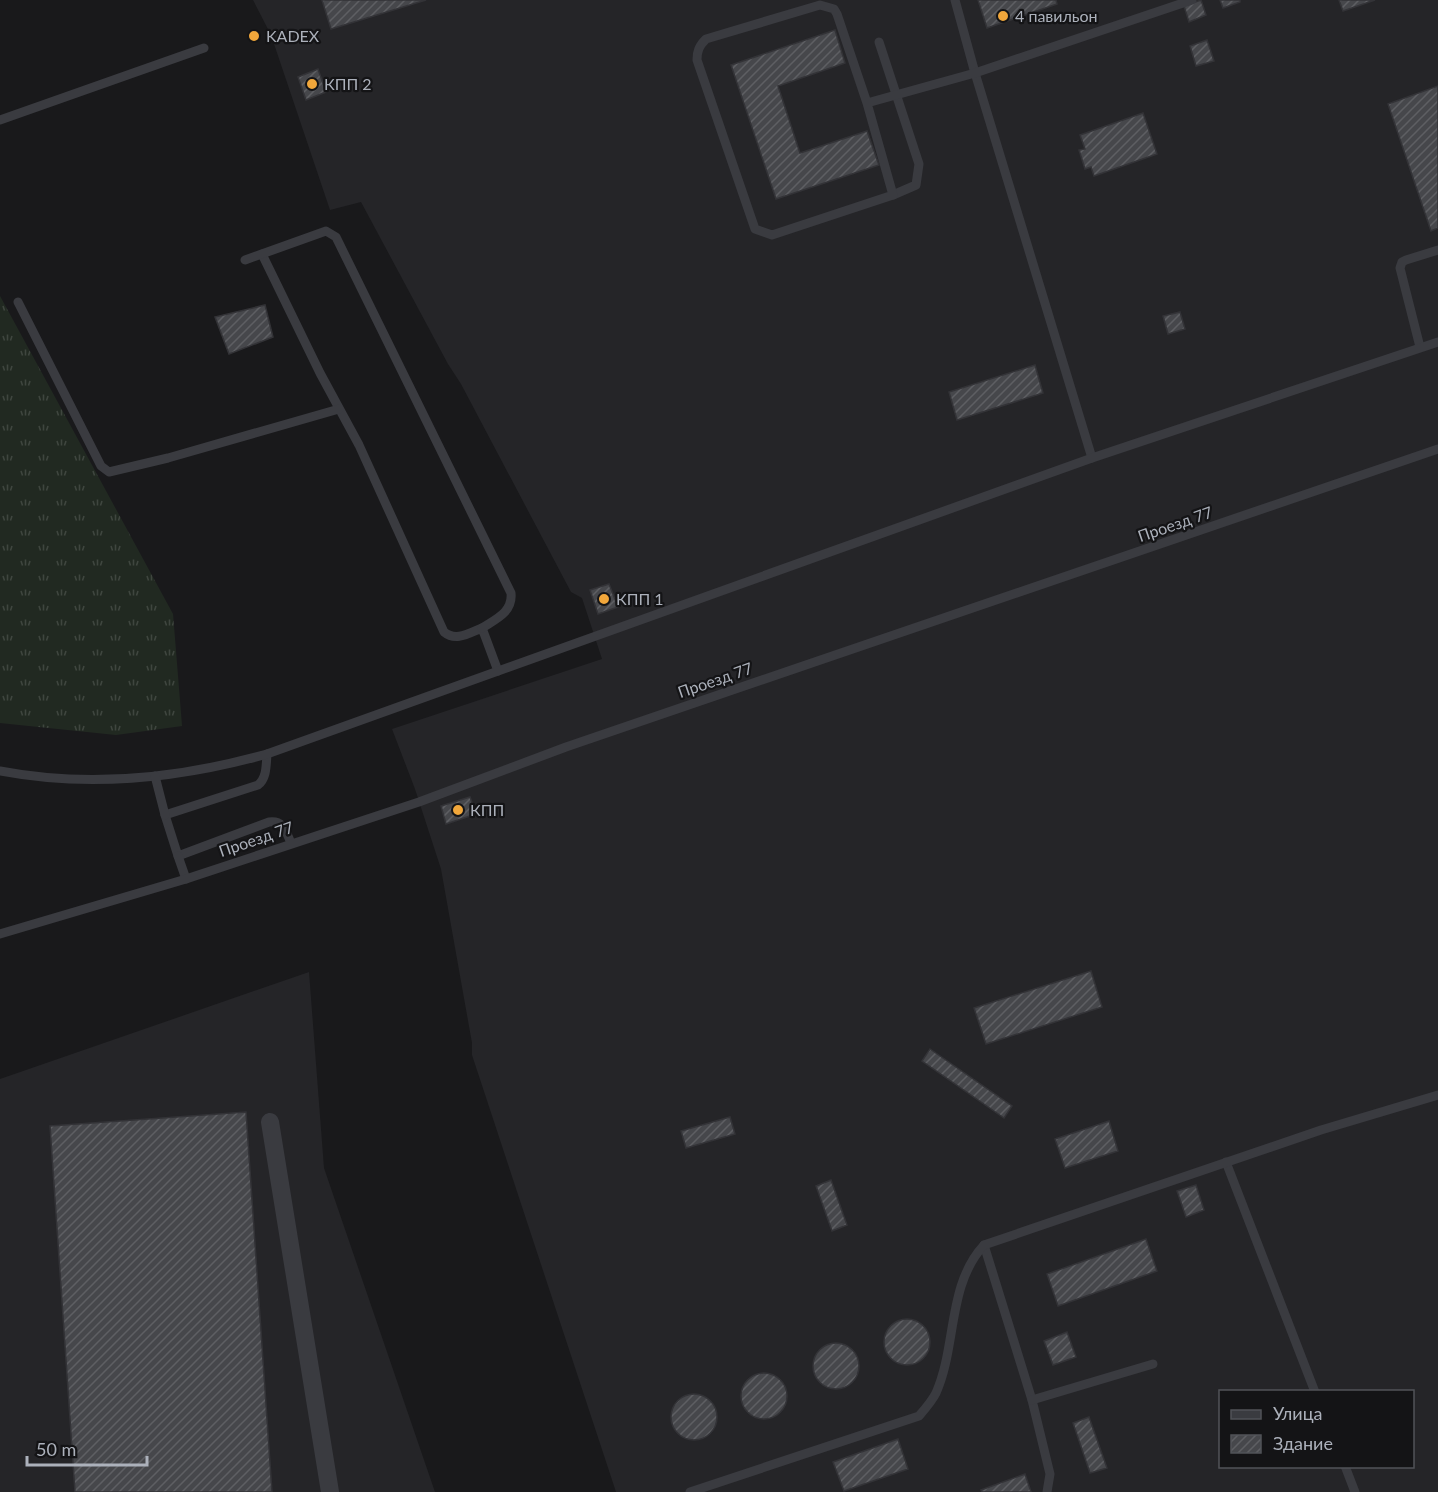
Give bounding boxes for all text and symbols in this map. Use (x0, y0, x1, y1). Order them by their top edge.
place label: 4 павильон (1015, 6, 1098, 25)
marker: 4 павильон (996, 9, 1010, 23)
place label: KADEX (266, 26, 320, 45)
marker: KADEX (247, 29, 261, 43)
place label: КПП 2 (324, 74, 372, 93)
marker: КПП 2 (305, 77, 319, 91)
street label: Проезд 77 (1135, 502, 1215, 545)
place label: КПП 1 (616, 589, 664, 608)
marker: КПП 1 (597, 592, 611, 606)
street label: Проезд 77 (675, 658, 755, 701)
place label: КПП (470, 800, 504, 819)
marker: КПП (451, 803, 465, 817)
street label: Проезд 77 (216, 817, 296, 860)
legend (1219, 1390, 1414, 1468)
text: Улица (1273, 1402, 1323, 1424)
scale bar (27, 1429, 147, 1467)
text: Здание (1273, 1432, 1333, 1454)
text: 50 m (36, 1438, 76, 1460)

